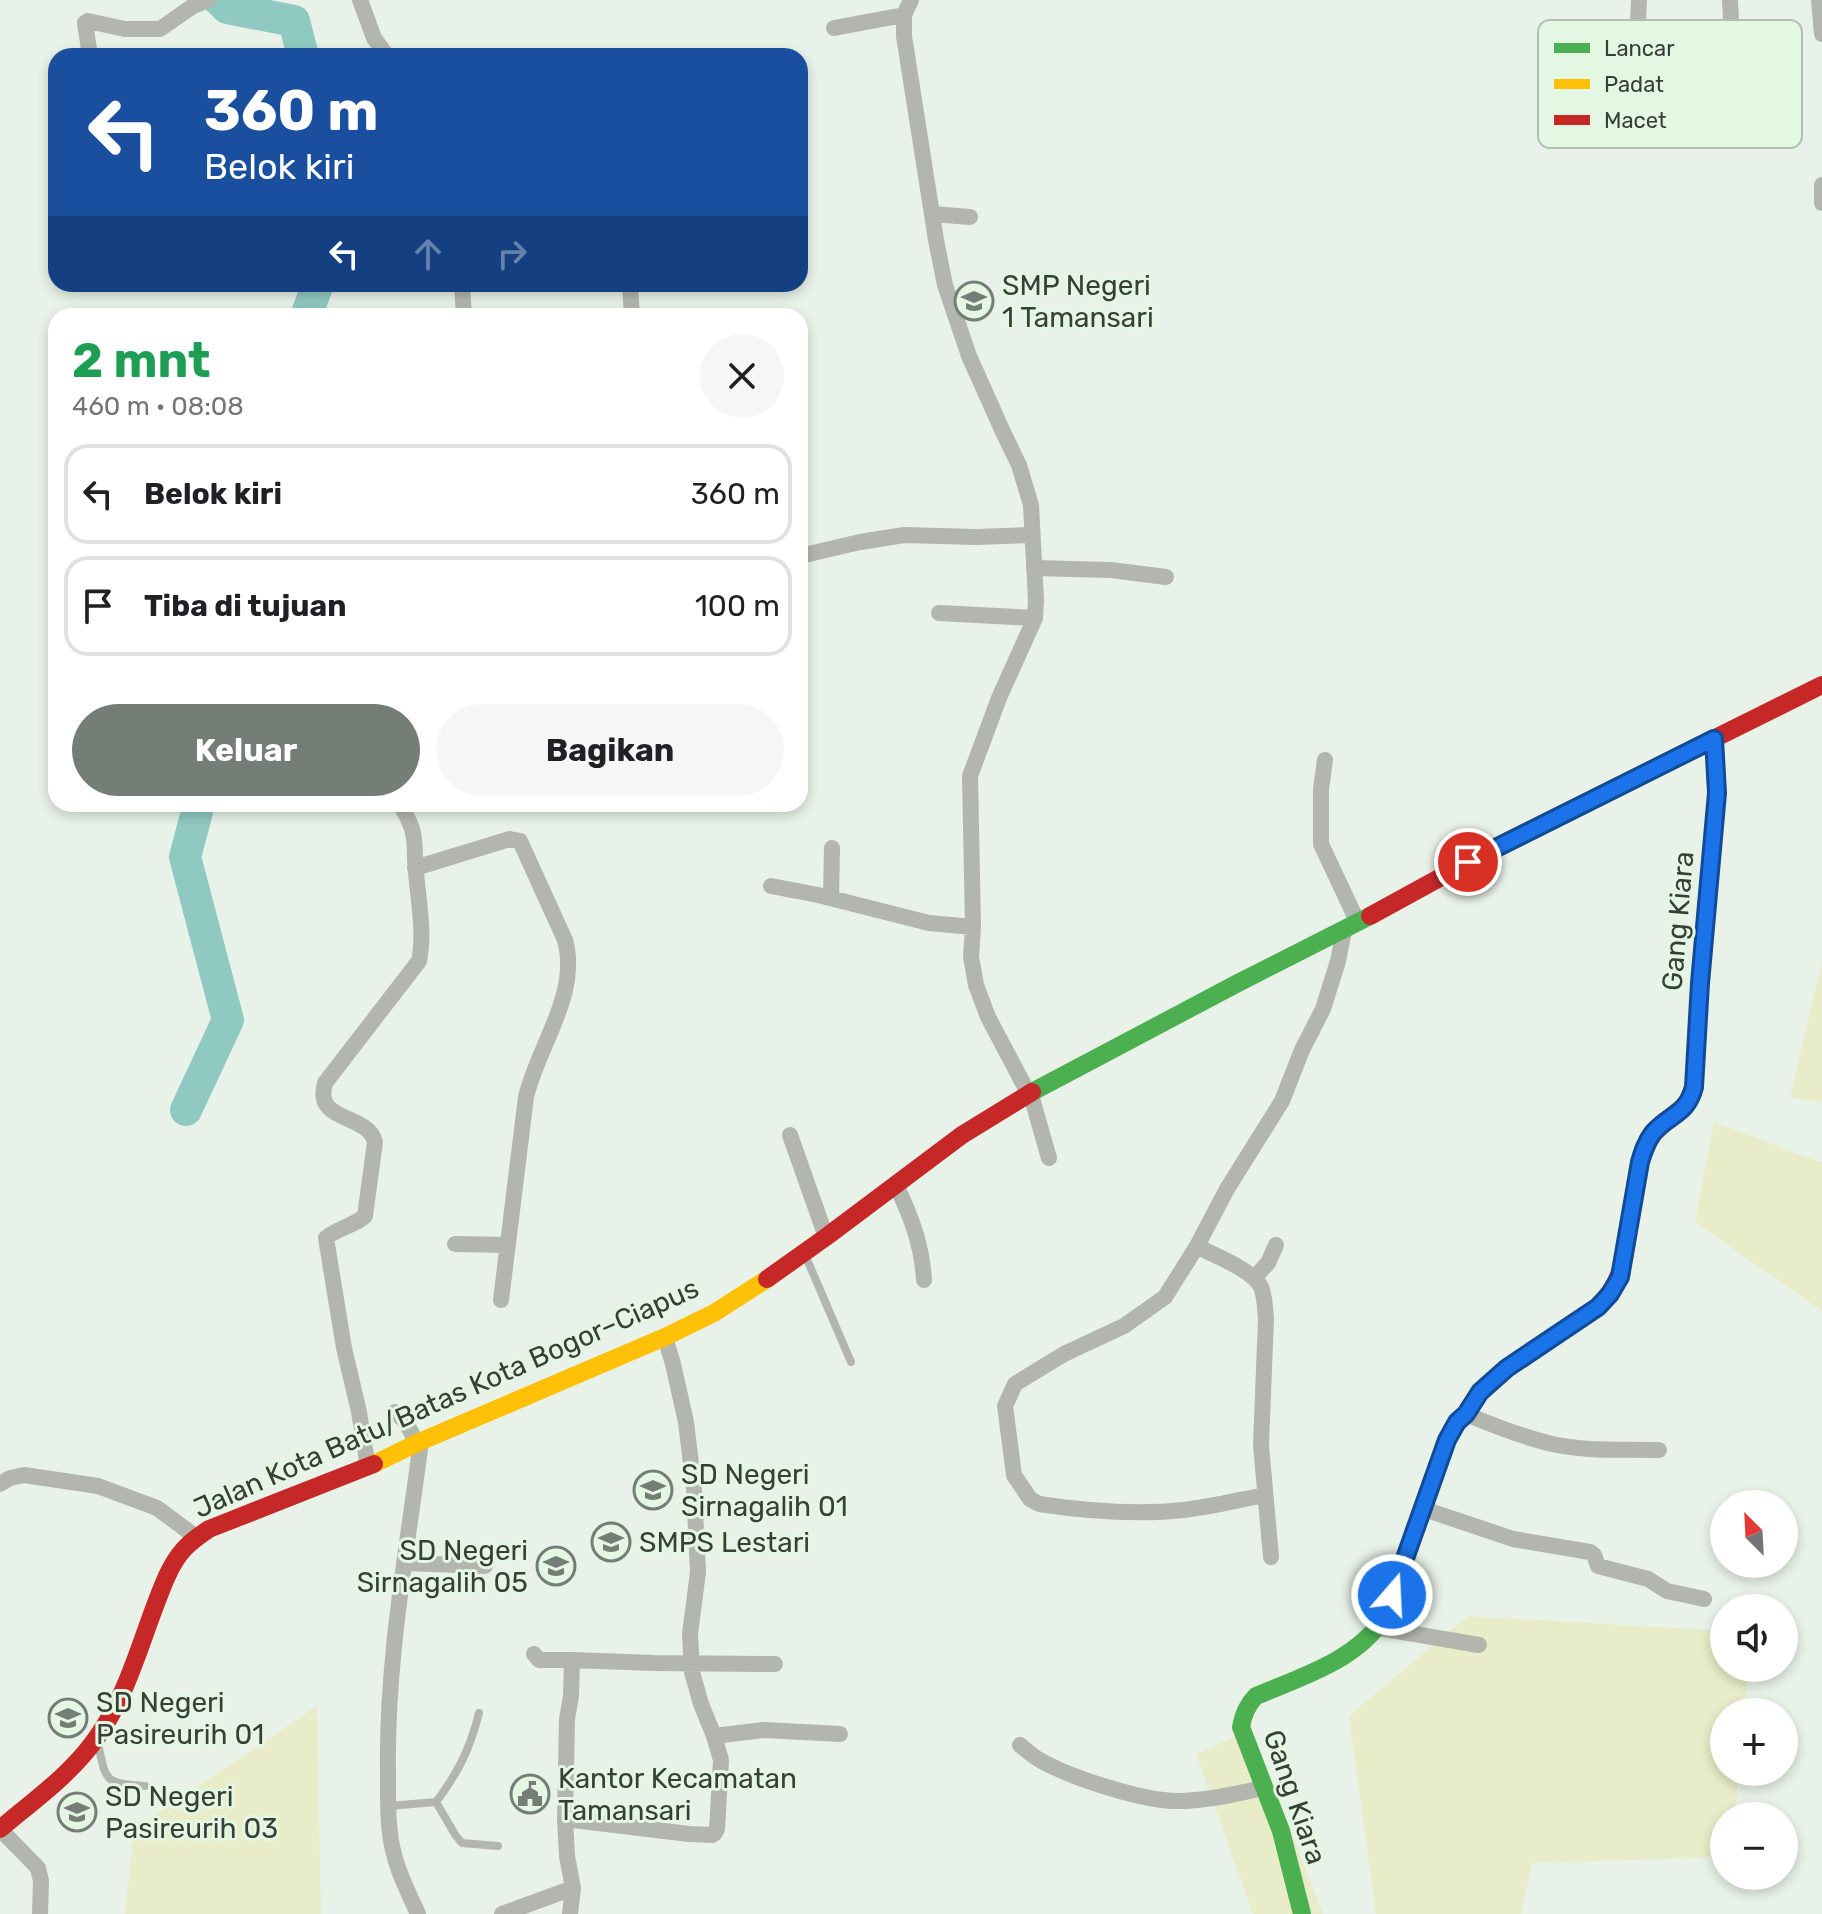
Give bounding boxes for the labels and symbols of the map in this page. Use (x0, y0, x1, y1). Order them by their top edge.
legend (1538, 20, 1802, 148)
text: Lancar (1604, 35, 1675, 62)
text: Padat (1604, 71, 1664, 98)
text: Macet (1604, 107, 1667, 134)
place label: SMP Negeri 1 Tamansari (1002, 269, 1154, 334)
school or university icon: SMP Negeri 1 Tamansari (953, 280, 995, 322)
pin (1434, 828, 1502, 896)
street label: Gang Kiara (1655, 850, 1701, 992)
street label: Jalan Kota Batu/Batas Kota Bogor–Ciapus (188, 1271, 704, 1525)
place label: SD Negeri Sirnagalih 01 (681, 1458, 848, 1523)
school or university icon: SD Negeri Sirnagalih 01 (632, 1469, 674, 1511)
north arrow (1710, 1490, 1798, 1578)
school or university icon: SMPS Lestari (590, 1521, 632, 1563)
place label: SMPS Lestari (639, 1526, 810, 1559)
place label: SD Negeri Sirnagalih 05 (357, 1534, 528, 1599)
school or university icon: SD Negeri Sirnagalih 05 (535, 1545, 577, 1587)
position arrow (1350, 1553, 1434, 1637)
place label: SD Negeri Pasireurih 01 (96, 1686, 264, 1751)
school or university icon: SD Negeri Pasireurih 01 (47, 1697, 89, 1739)
street label: Gang Kiara (1257, 1725, 1333, 1869)
place label: Kantor Kecamatan Tamansari (558, 1762, 797, 1827)
public building icon: Kantor Kecamatan Tamansari (509, 1773, 551, 1815)
place label: SD Negeri Pasireurih 03 (105, 1780, 278, 1845)
school or university icon: SD Negeri Pasireurih 03 (56, 1791, 98, 1833)

